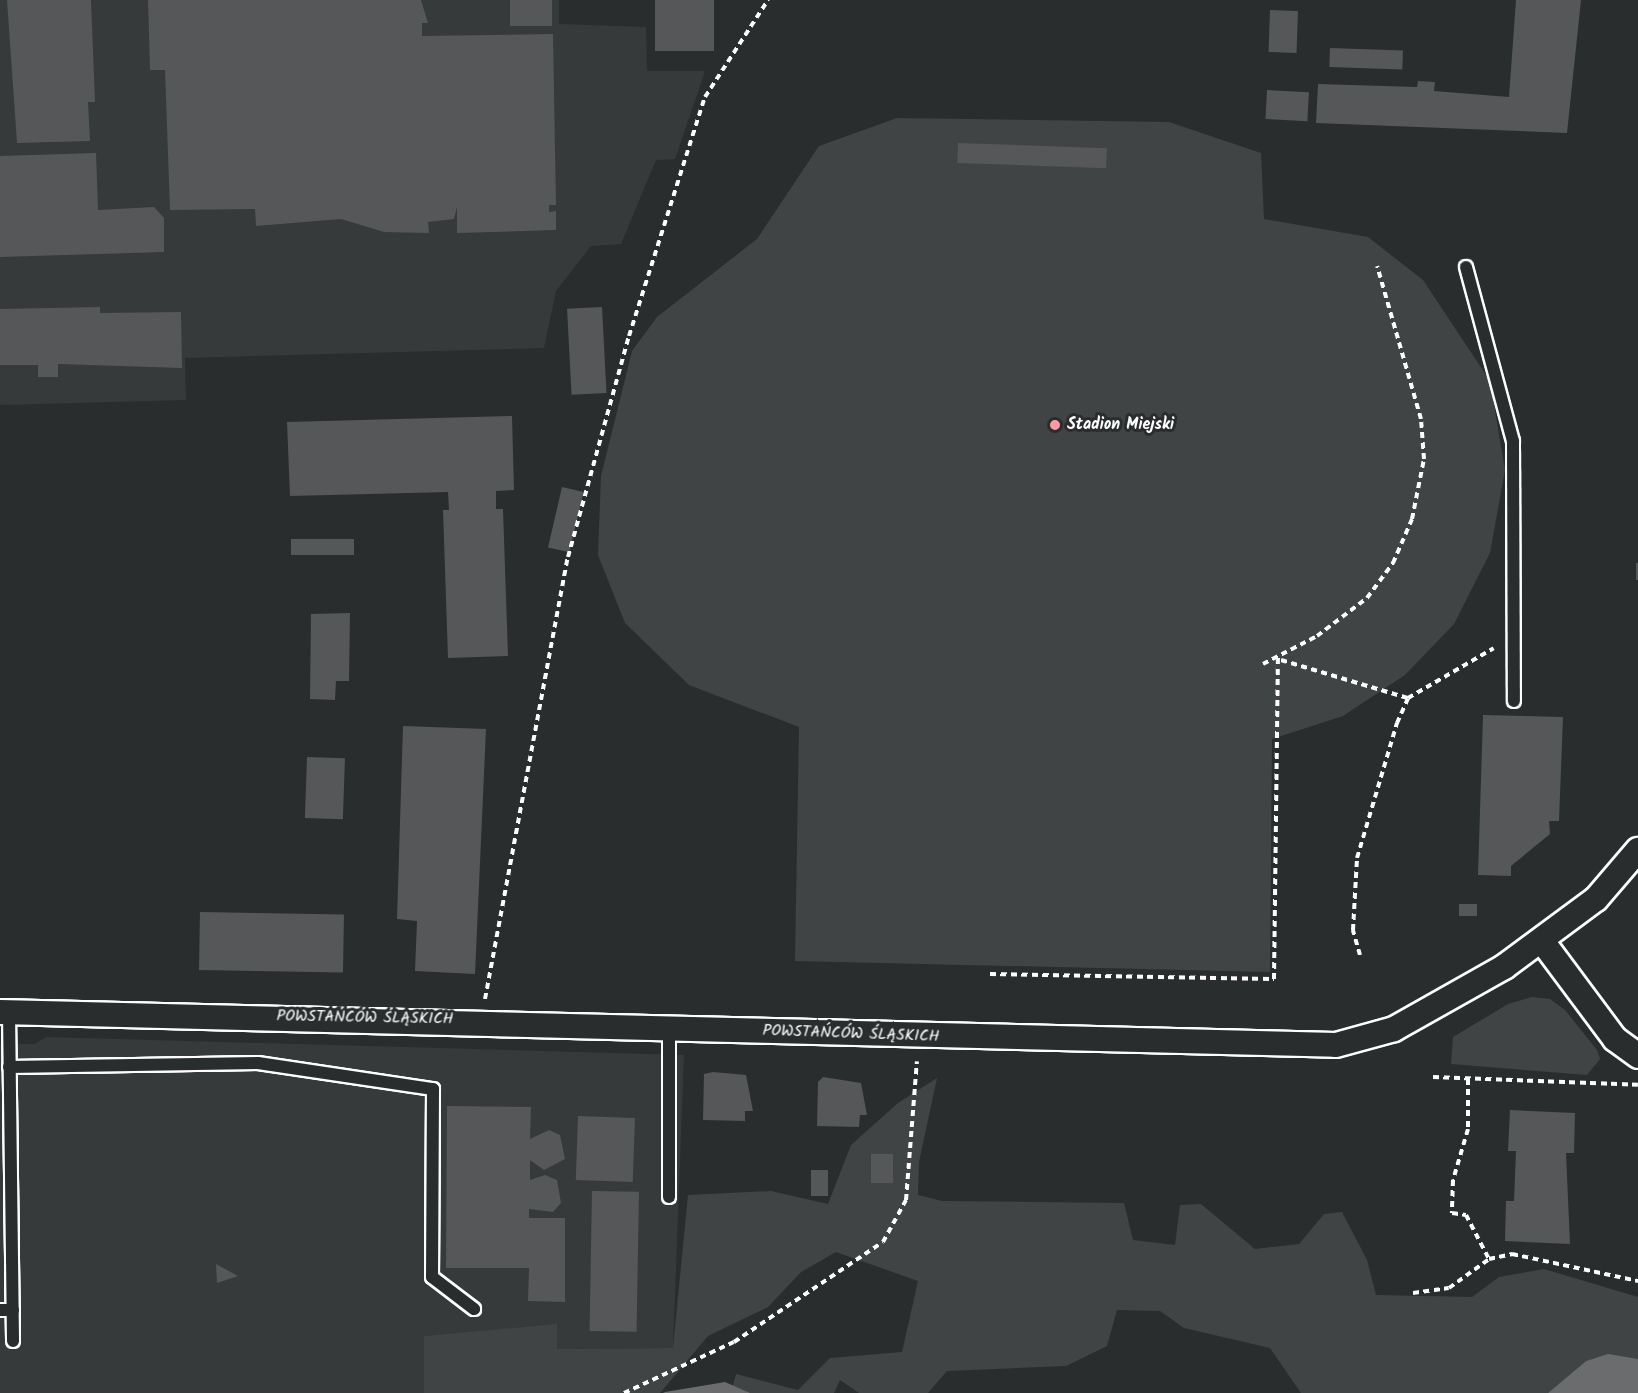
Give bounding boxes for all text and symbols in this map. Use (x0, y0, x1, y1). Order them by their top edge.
place label: Stadion Miejski (1067, 415, 1174, 435)
marker: Stadion Miejski (1048, 418, 1062, 432)
street label: POWSTAŃCÓW ŚLĄSKICH (276, 1007, 454, 1029)
street label: POWSTAŃCÓW ŚLĄSKICH (762, 1021, 940, 1047)

